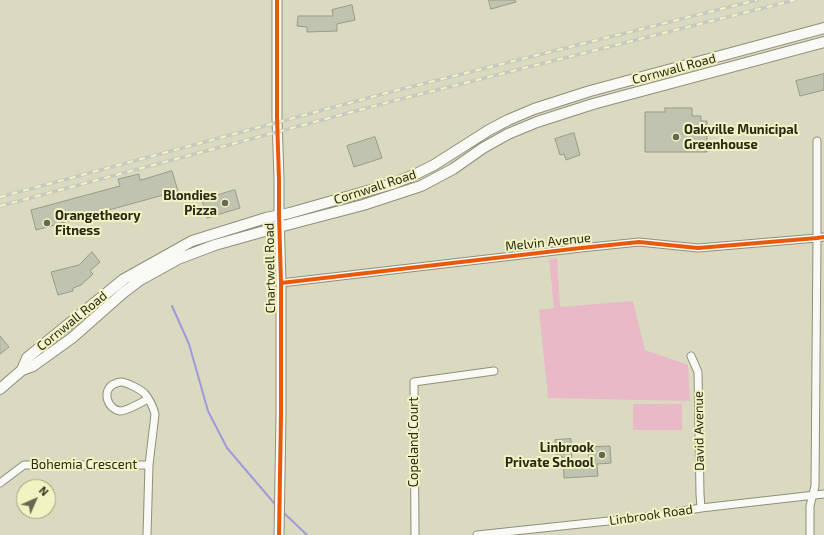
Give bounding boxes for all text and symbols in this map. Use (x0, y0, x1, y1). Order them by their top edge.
street label: Cornwall Road (630, 50, 718, 88)
place label: Oakville Municipal Greenhouse (684, 122, 798, 153)
marker: Oakville Municipal Greenhouse (671, 132, 681, 142)
street label: Cornwall Road (332, 166, 418, 208)
place label: Blondies Pizza (163, 188, 217, 219)
marker: Blondies Pizza (220, 198, 230, 208)
place label: Orangetheory Fitness (55, 208, 141, 239)
marker: Orangetheory Fitness (42, 218, 52, 228)
street label: Chartwell Road (261, 223, 279, 313)
street label: Melvin Avenue (504, 230, 592, 254)
street label: Cornwall Road (34, 288, 110, 354)
street label: David Avenue (691, 391, 707, 471)
street label: Copeland Court (406, 397, 422, 487)
place label: Linbrook Private School (505, 440, 594, 471)
marker: Linbrook Private School (597, 450, 607, 460)
street label: Bohemia Crescent (31, 457, 137, 473)
north arrow (16, 479, 56, 519)
text: N (37, 483, 52, 498)
street label: Linbrook Road (608, 501, 694, 529)

